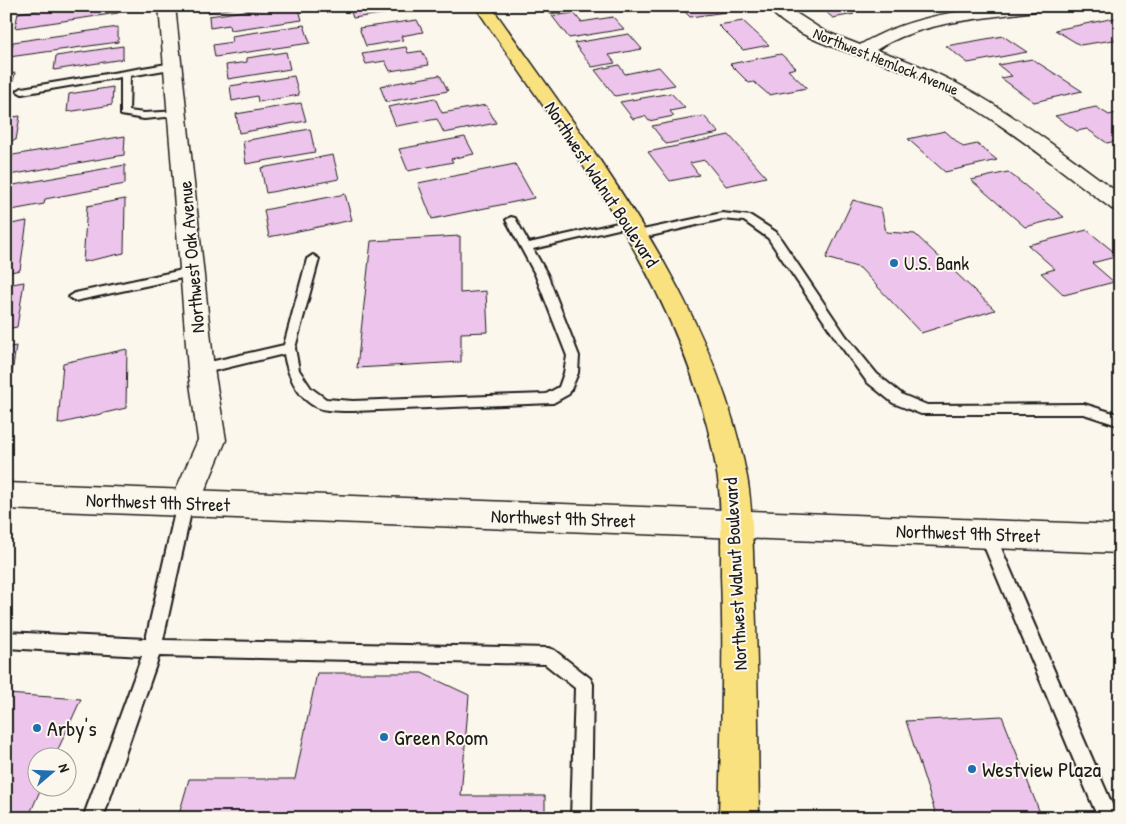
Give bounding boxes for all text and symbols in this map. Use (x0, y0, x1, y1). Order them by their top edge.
street label: Northwest Hemlock Avenue (810, 22, 963, 100)
street label: Northwest Walnut Boulevard (539, 96, 666, 272)
street label: Northwest Oak Avenue (171, 179, 211, 334)
place label: U.S. Bank (904, 250, 969, 276)
marker: U.S. Bank (888, 257, 900, 269)
street label: Northwest Walnut Boulevard (717, 476, 753, 671)
street label: Northwest 9th Street (85, 486, 231, 518)
street label: Northwest 9th Street (490, 502, 636, 534)
street label: Northwest 9th Street (895, 517, 1041, 549)
place label: Arby's (47, 713, 97, 743)
marker: Arby's (31, 722, 43, 734)
place label: Green Room (394, 722, 488, 752)
marker: Green Room (378, 731, 390, 743)
north arrow (28, 746, 78, 796)
place label: Westview Plaza (982, 754, 1102, 784)
text: N (55, 761, 75, 775)
marker: Westview Plaza (966, 763, 978, 775)

